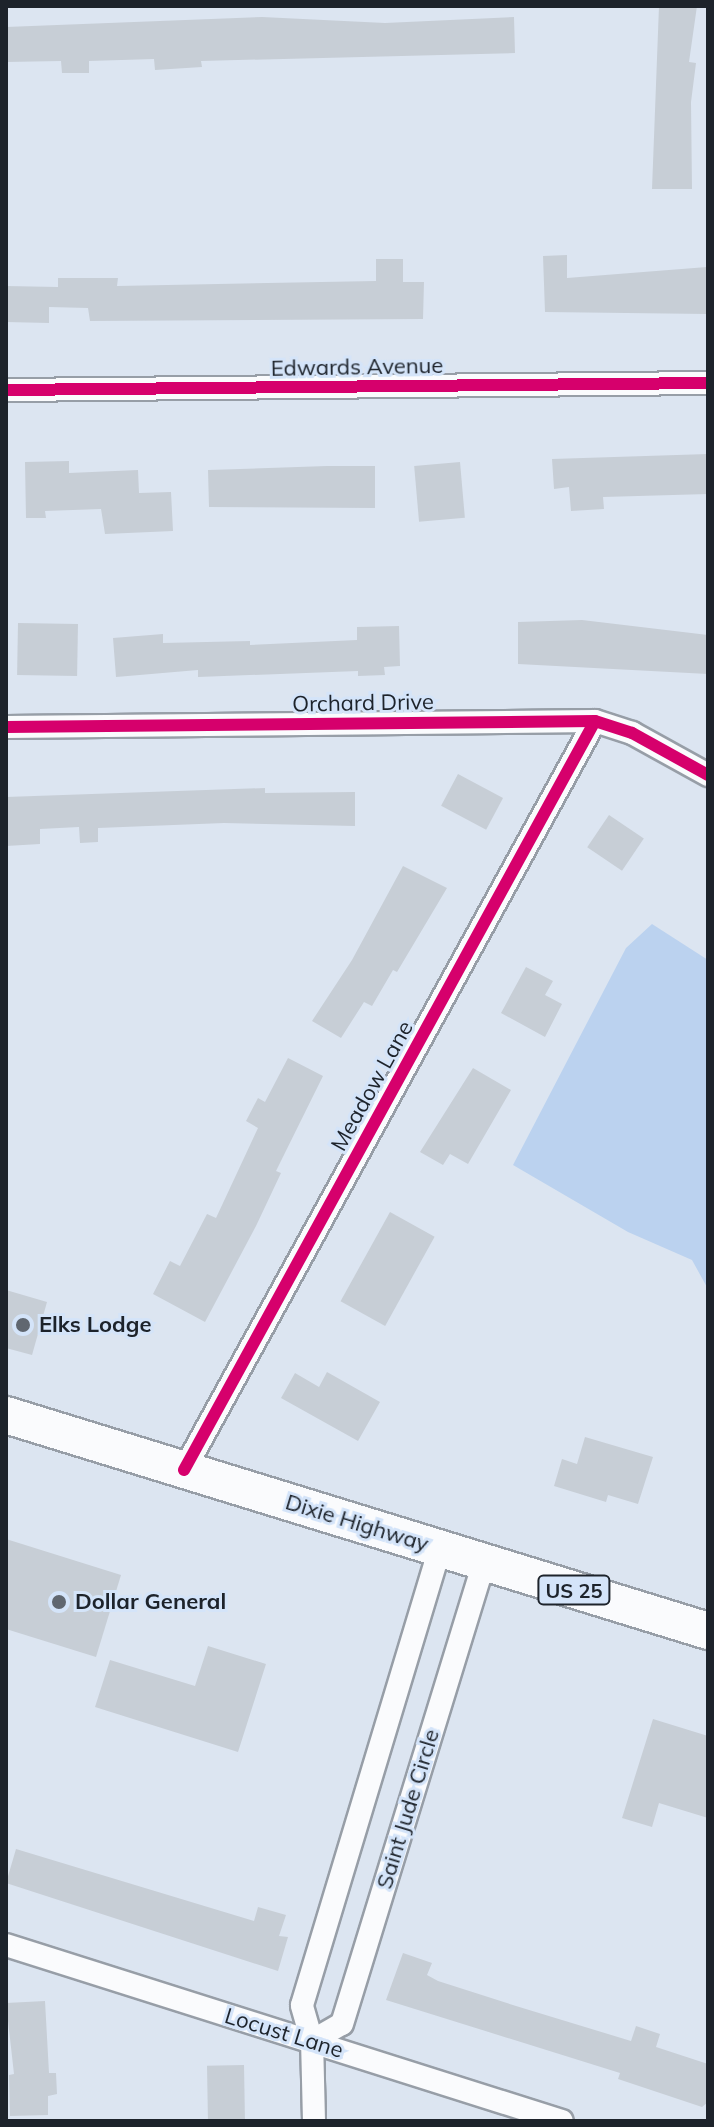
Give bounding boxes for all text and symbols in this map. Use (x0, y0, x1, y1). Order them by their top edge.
street label: Edwards Avenue (271, 352, 443, 382)
street label: Orchard Drive (292, 689, 434, 717)
street label: Meadow Lane (325, 1016, 419, 1156)
place label: Elks Lodge (39, 1312, 151, 1338)
marker: Elks Lodge (14, 1316, 32, 1334)
street label: Dixie Highway (282, 1489, 432, 1557)
road number: US 25 (536, 1574, 612, 1606)
place label: Dollar General (75, 1589, 226, 1615)
marker: Dollar General (50, 1593, 68, 1611)
street label: Saint Jude Circle (371, 1726, 445, 1892)
street label: Locust Lane (222, 2002, 346, 2064)

